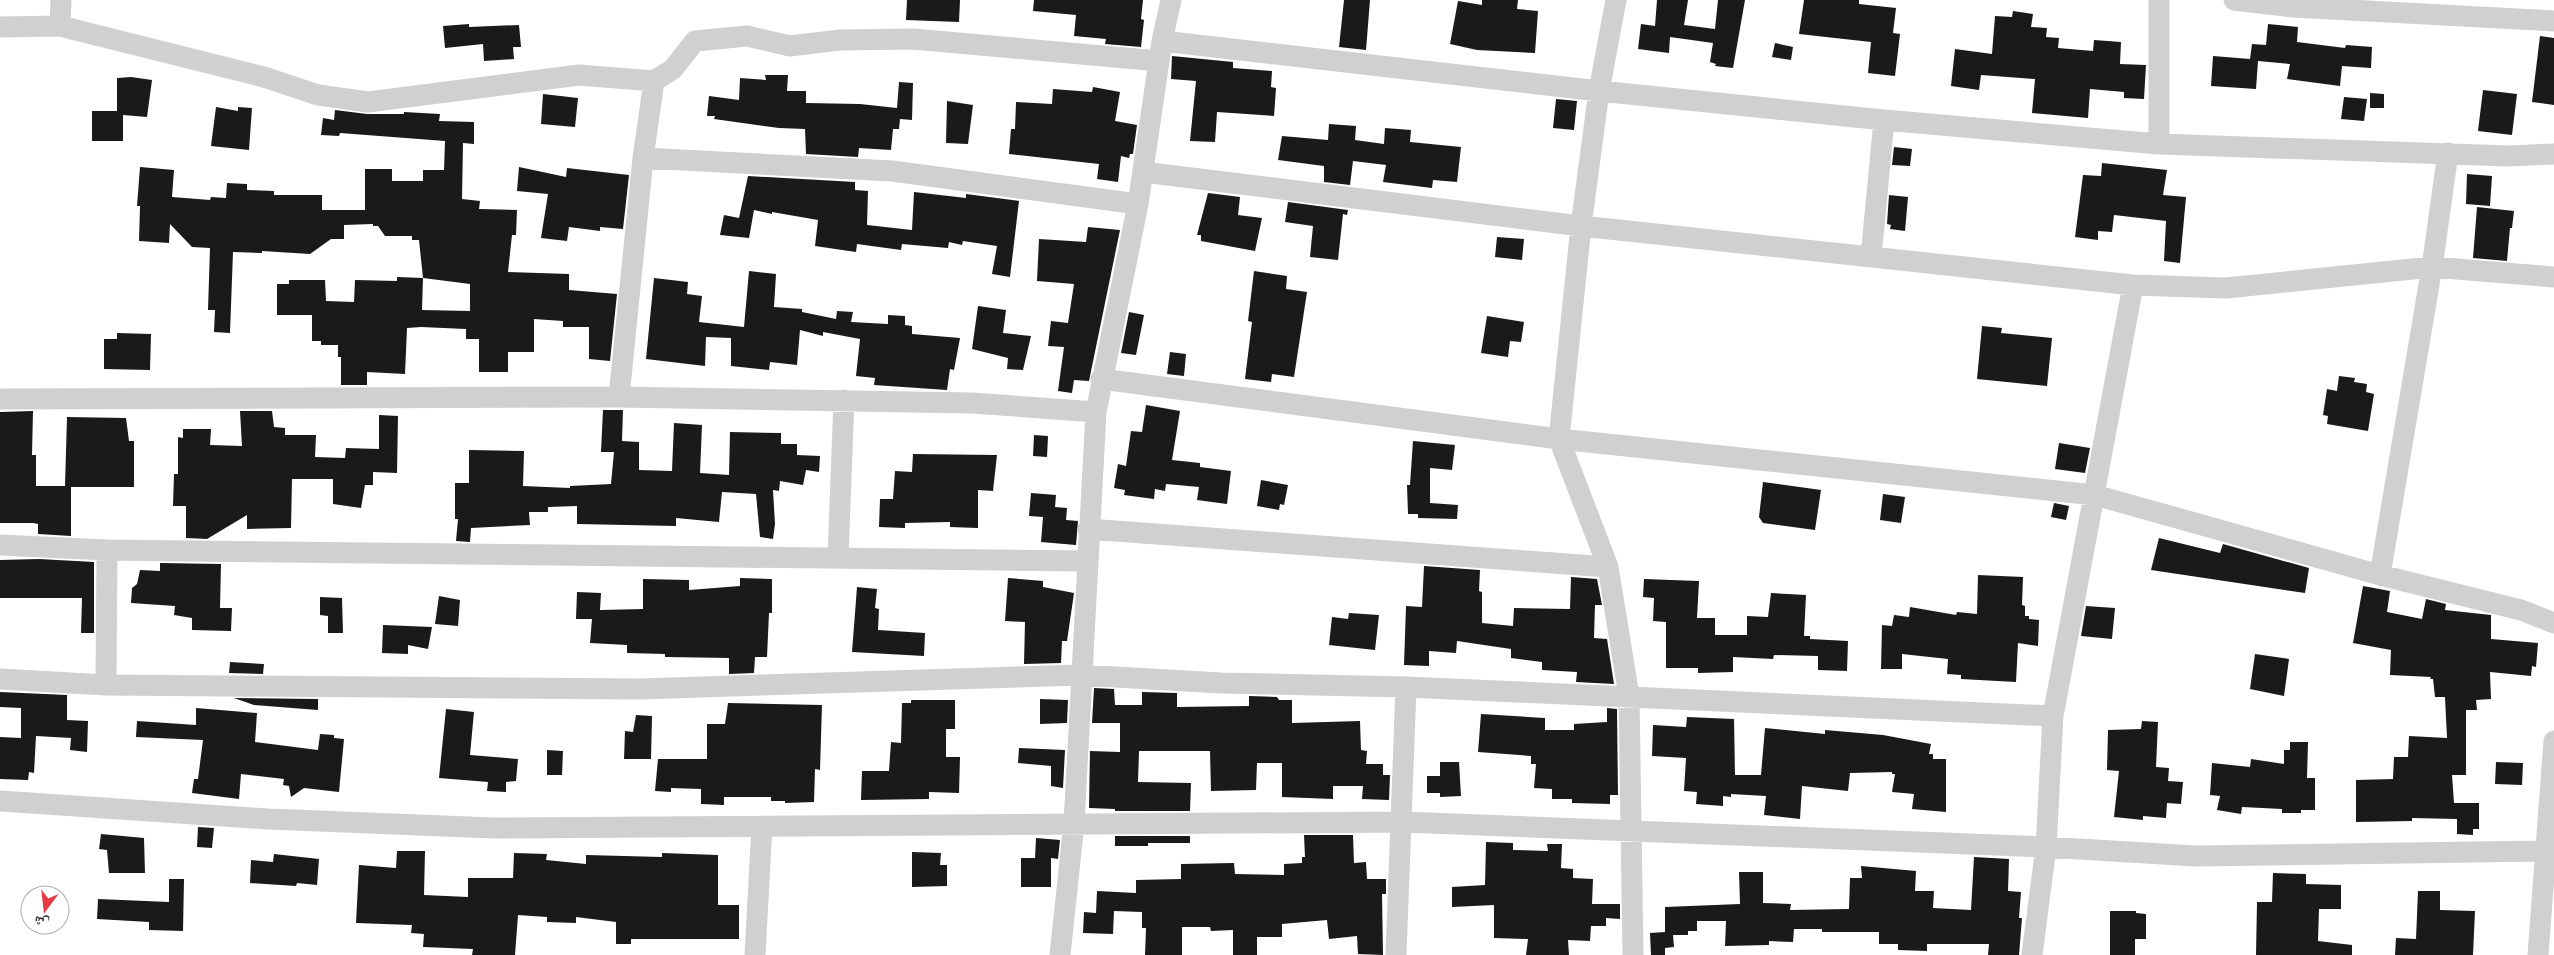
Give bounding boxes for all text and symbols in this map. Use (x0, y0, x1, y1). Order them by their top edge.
north arrow (20, 885, 70, 935)
text: ش (32, 912, 51, 933)

